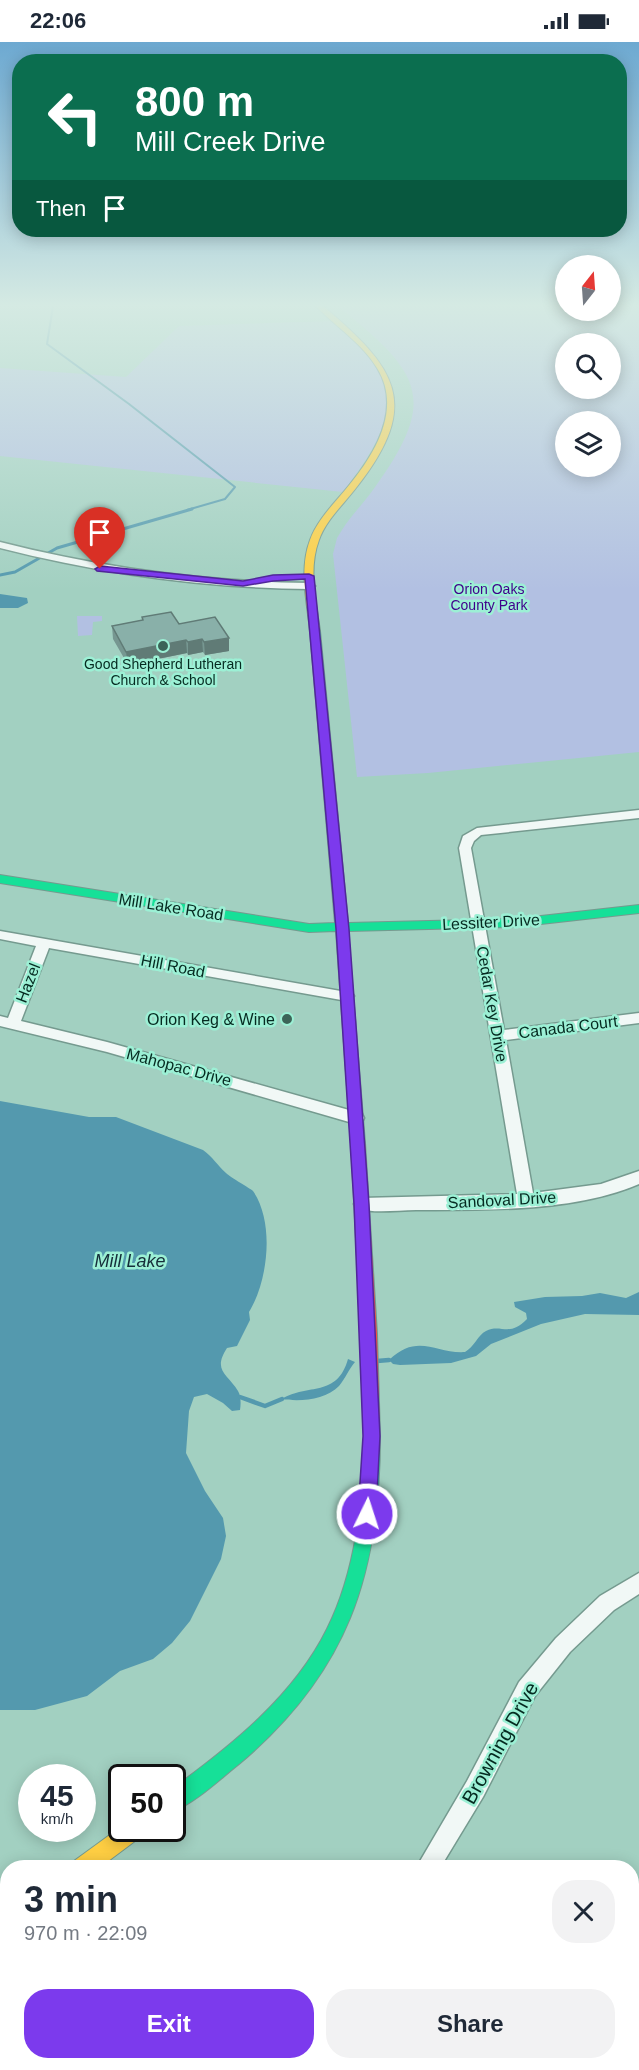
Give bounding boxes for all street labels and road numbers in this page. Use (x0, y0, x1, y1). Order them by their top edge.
street label: Mill Lake Road (117, 890, 225, 924)
street label: Lessiter Drive (442, 911, 540, 933)
street label: Cedar Key Drive (473, 945, 511, 1063)
street label: Hill Road (140, 951, 206, 981)
street label: Hazel (13, 961, 43, 1005)
street label: Canada Court (518, 1012, 619, 1042)
street label: Mahopac Drive (125, 1045, 233, 1089)
street label: Sandoval Drive (447, 1189, 557, 1211)
street label: Browning Drive (458, 1678, 542, 1808)

